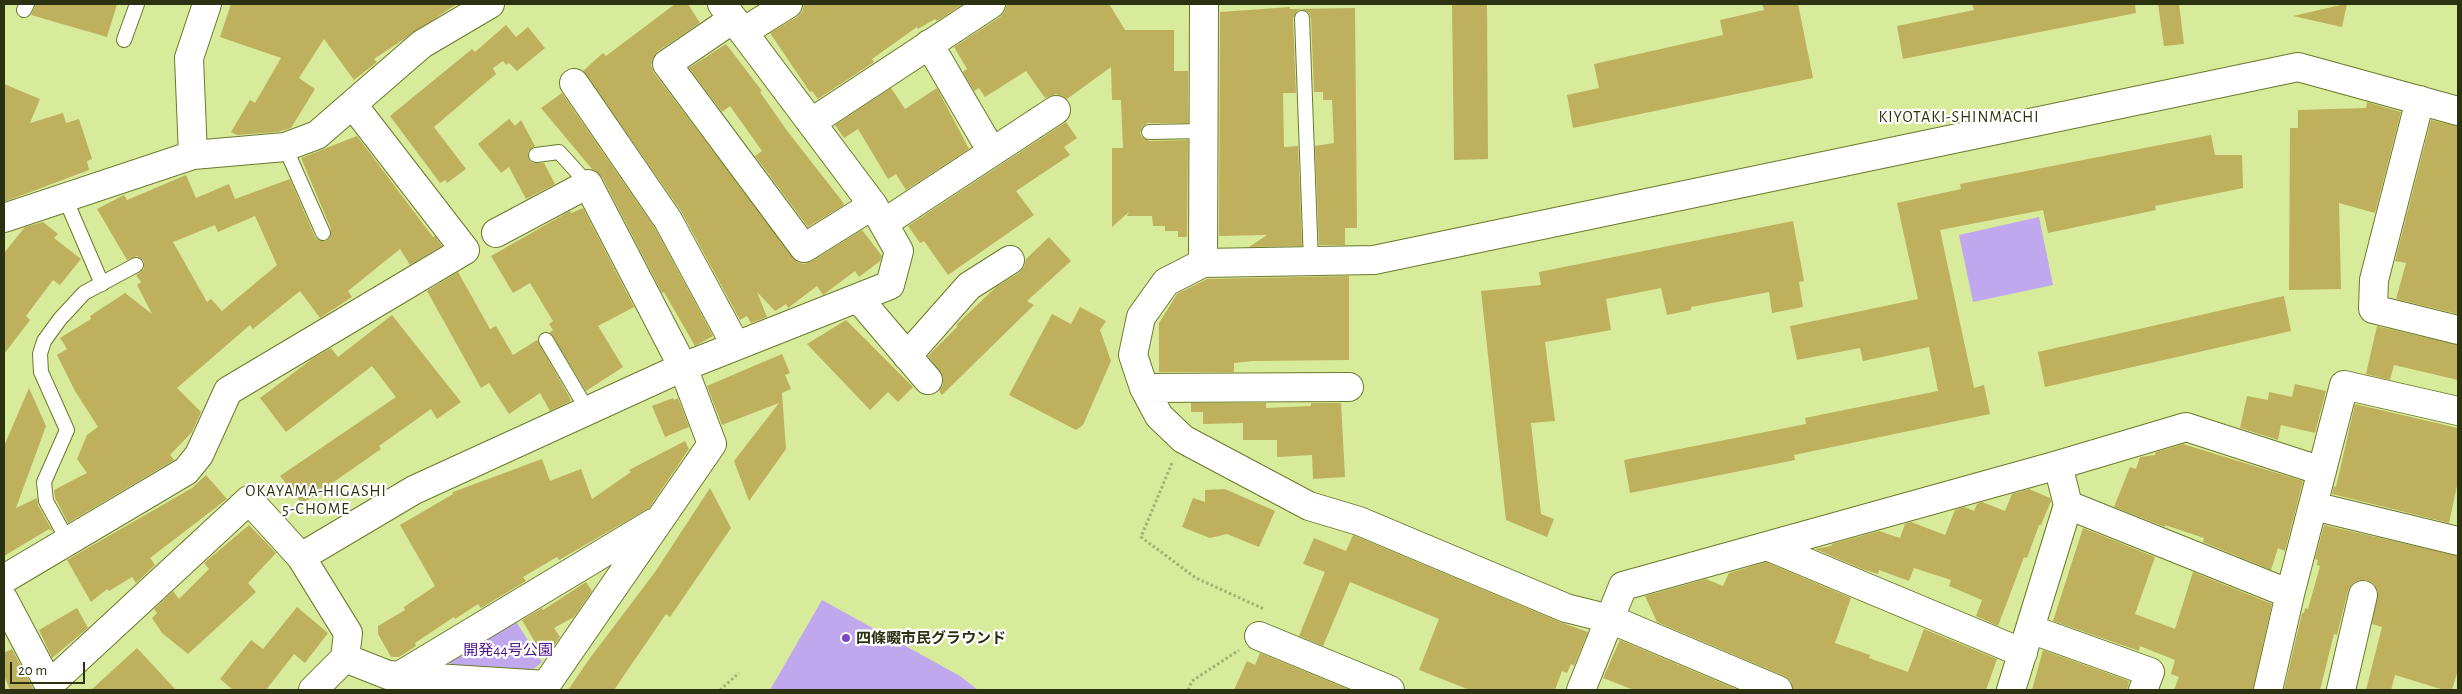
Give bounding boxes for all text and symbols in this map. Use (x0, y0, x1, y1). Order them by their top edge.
district label: KIYOTAKI-SHINMACHI (1876, 107, 2042, 127)
district label: OKAYAMA-HIGASHI 5-CHOME (243, 481, 389, 519)
place label: 四條畷市民グラウンド (856, 629, 1006, 647)
marker: 四條畷市民グラウンド (840, 632, 852, 644)
park label: 開発44号公園 (463, 641, 553, 659)
scale bar (12, 652, 88, 684)
text: 20 m (18, 663, 47, 678)

